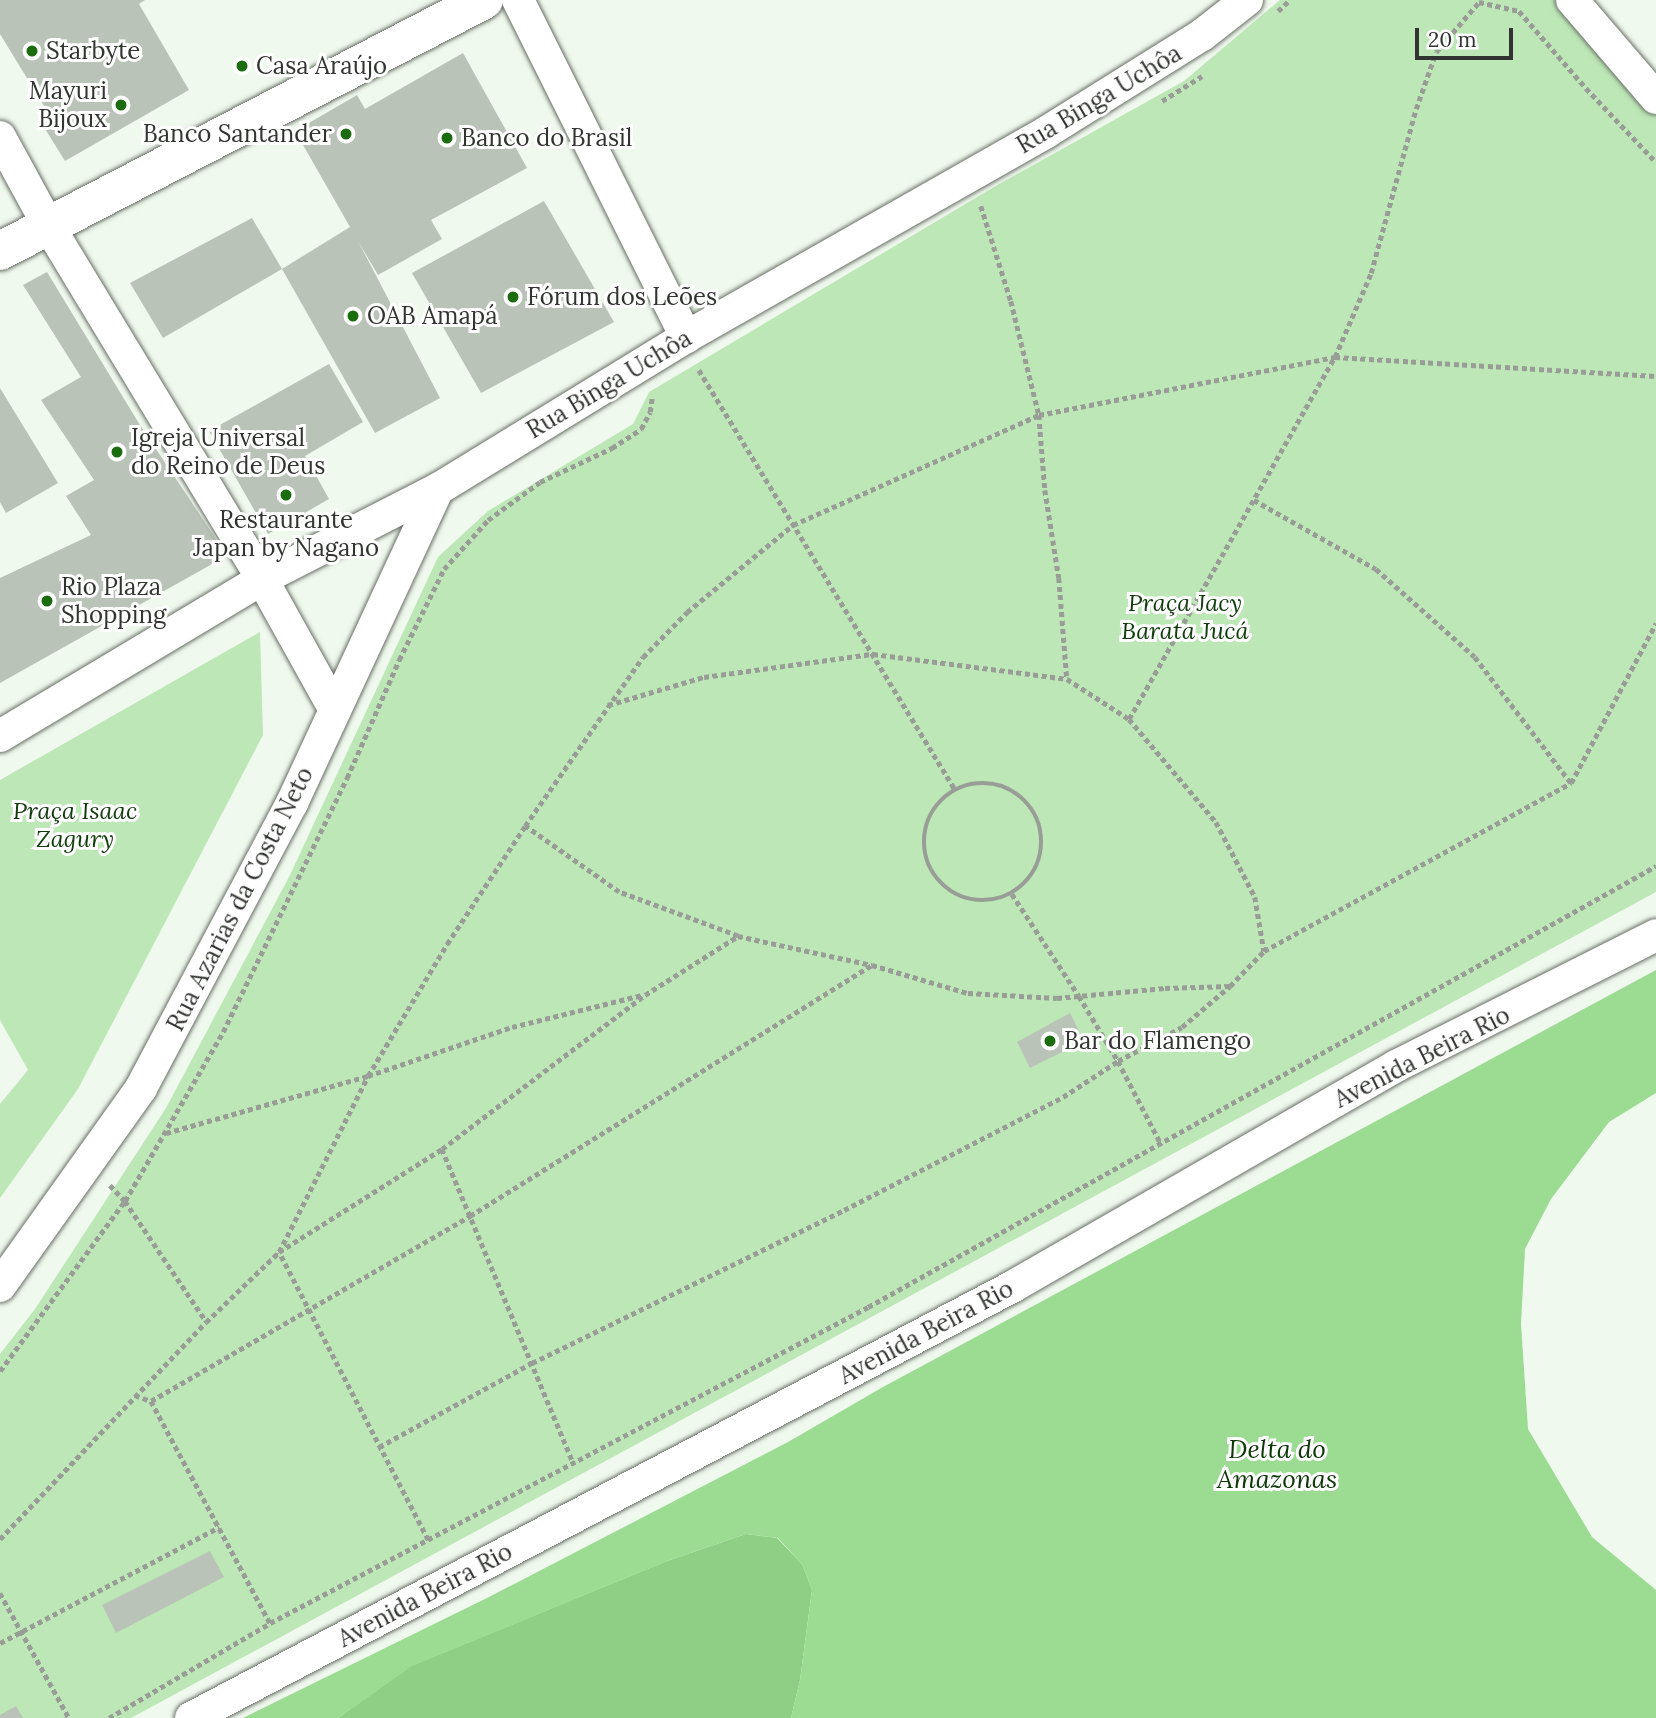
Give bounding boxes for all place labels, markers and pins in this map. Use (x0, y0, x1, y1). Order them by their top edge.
place label: Starbyte (46, 37, 140, 65)
marker: Starbyte (24, 43, 40, 59)
place label: Casa Araújo (256, 52, 387, 80)
marker: Casa Araújo (234, 58, 250, 74)
place label: Mayuri Bijoux (29, 77, 107, 133)
marker: Mayuri Bijoux (113, 97, 129, 113)
place label: Banco Santander (143, 120, 332, 148)
place label: Banco do Brasil (461, 124, 632, 152)
marker: Banco Santander (338, 126, 354, 142)
marker: Banco do Brasil (439, 130, 455, 146)
place label: Fórum dos Leões (527, 283, 717, 311)
marker: Fórum dos Leões (505, 289, 521, 305)
place label: OAB Amapá (367, 302, 498, 330)
marker: OAB Amapá (345, 308, 361, 324)
place label: Igreja Universal do Reino de Deus (131, 424, 325, 480)
marker: Igreja Universal do Reino de Deus (109, 444, 125, 460)
marker: Restaurante Japan by Nagano (278, 487, 294, 503)
place label: Restaurante Japan by Nagano (193, 506, 379, 562)
place label: Rio Plaza Shopping (61, 573, 166, 629)
marker: Rio Plaza Shopping (39, 593, 55, 609)
place label: Bar do Flamengo (1064, 1027, 1251, 1055)
marker: Bar do Flamengo (1042, 1033, 1058, 1049)

